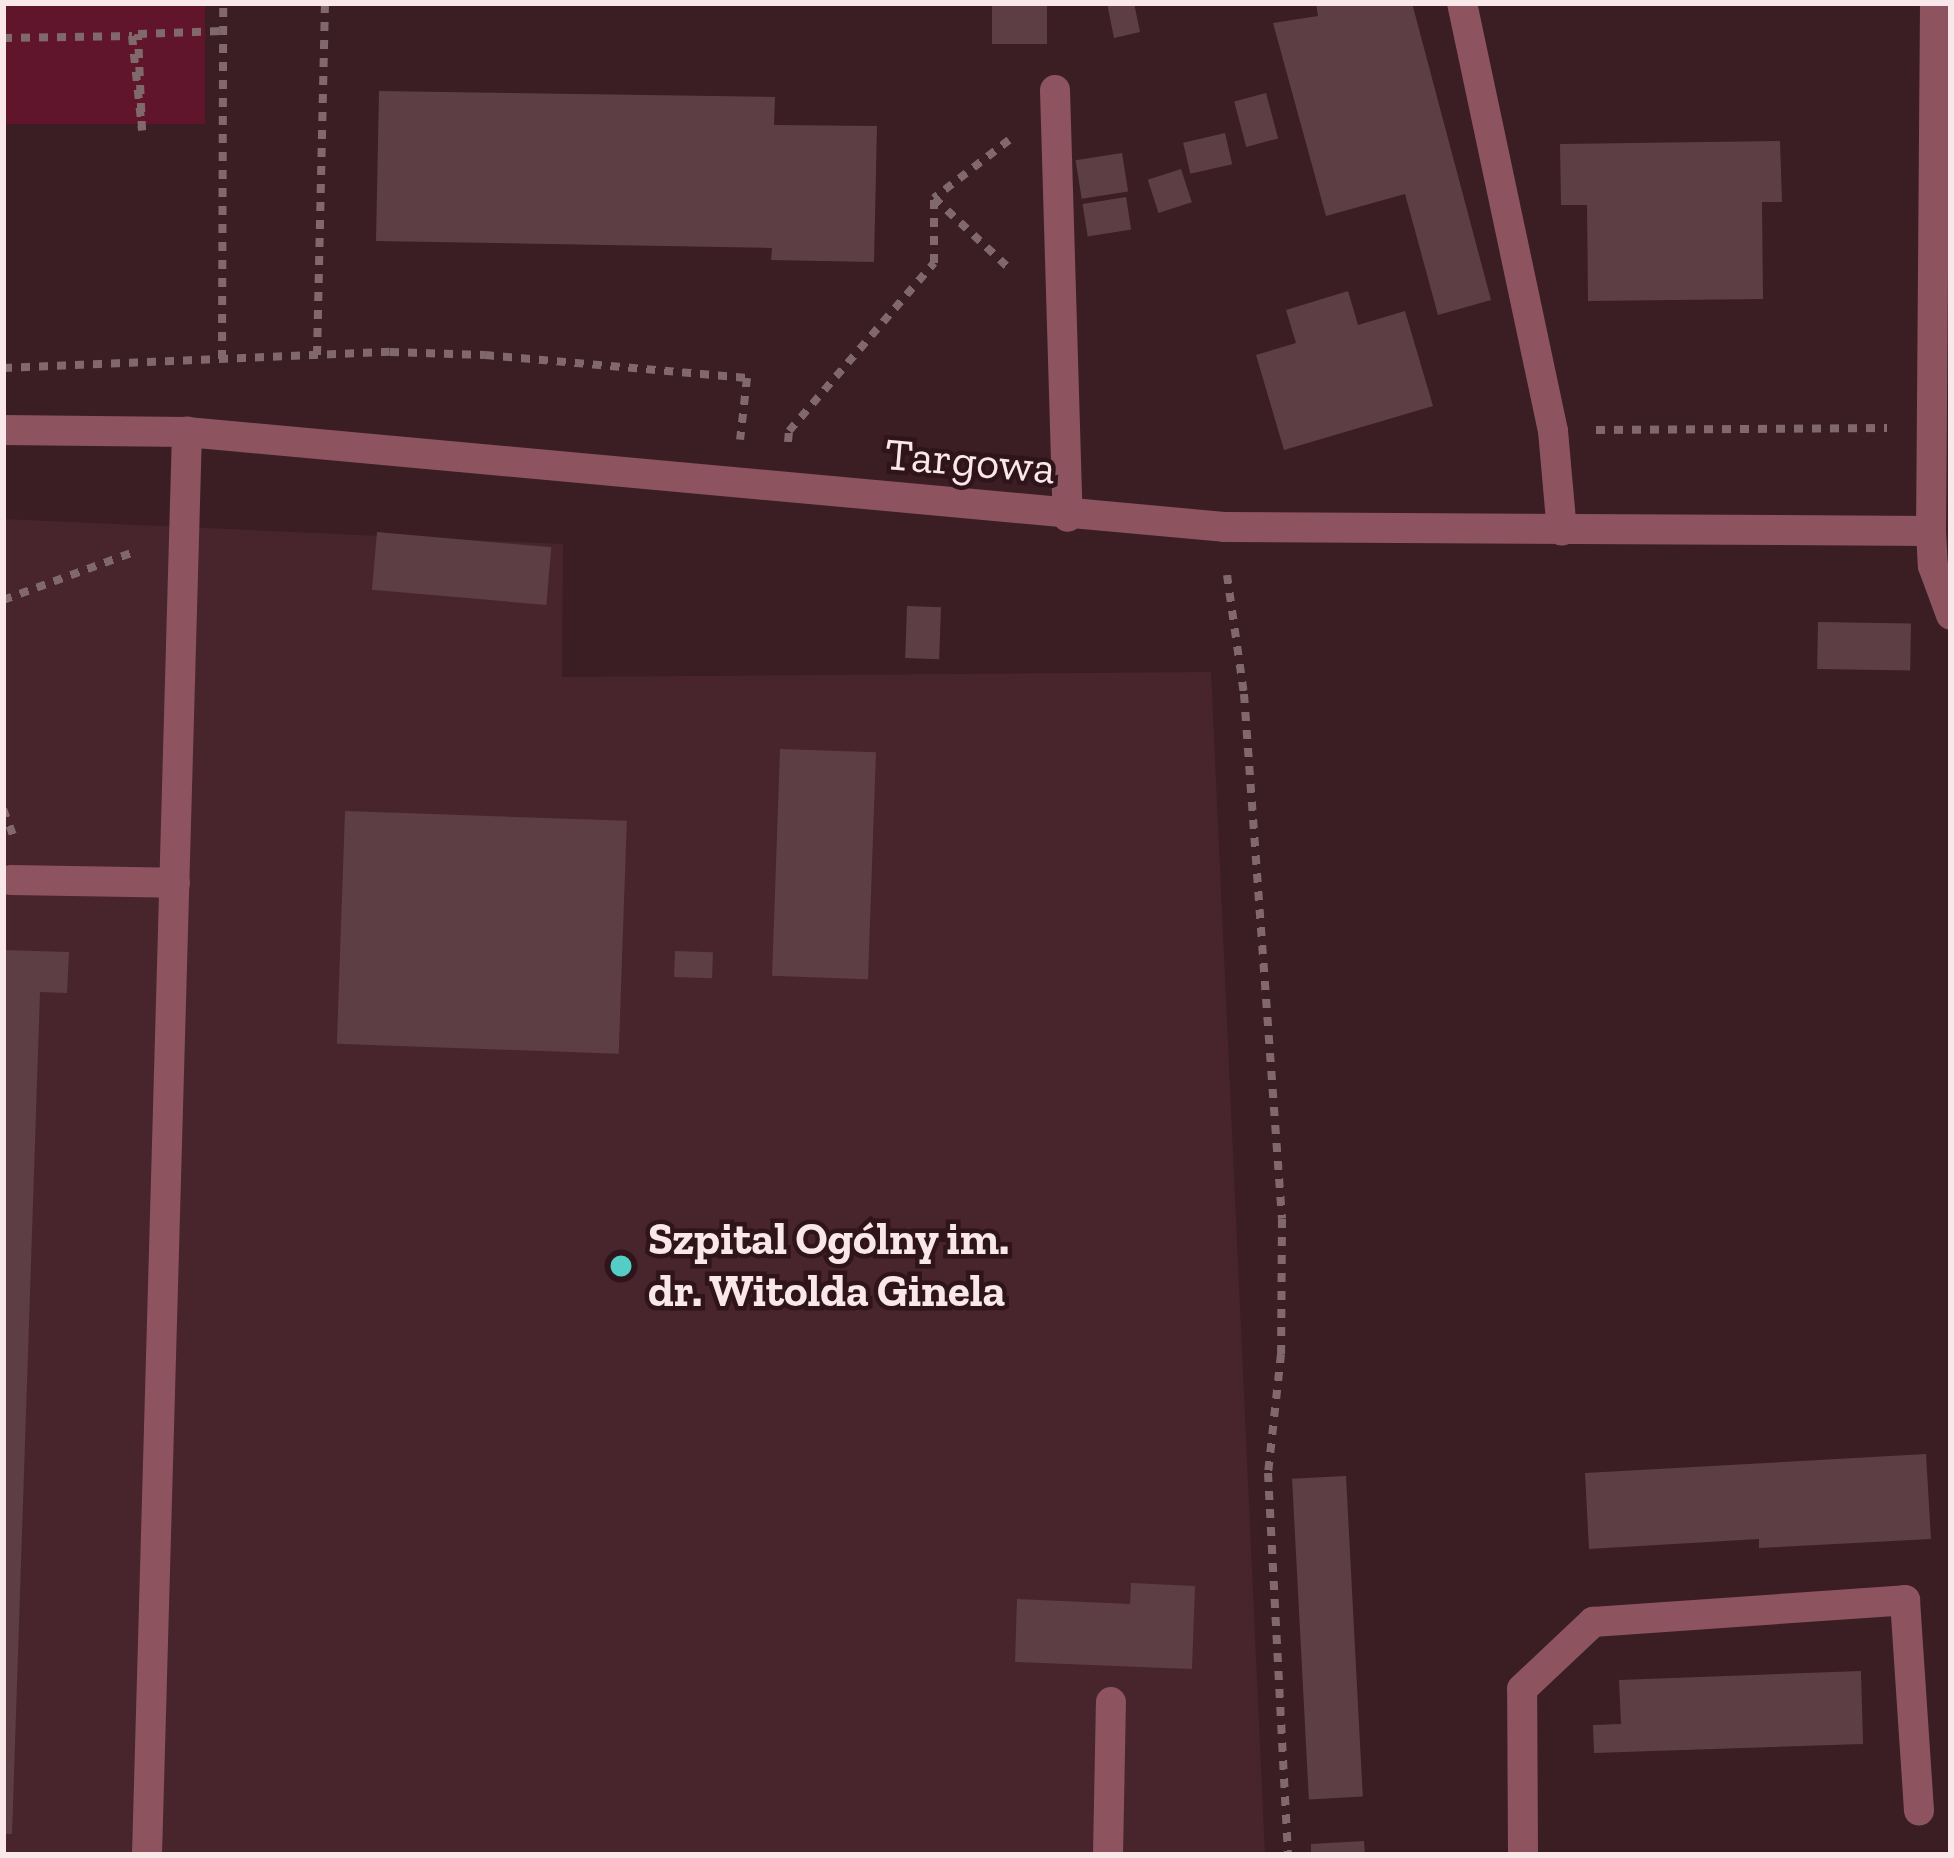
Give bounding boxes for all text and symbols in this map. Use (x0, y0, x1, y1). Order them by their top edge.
street label: Targowa (883, 428, 1057, 496)
place label: Szpital Ogólny im. dr. Witolda Ginela (648, 1213, 1010, 1319)
marker: Szpital Ogólny im. dr. Witolda Ginela (605, 1250, 637, 1282)

